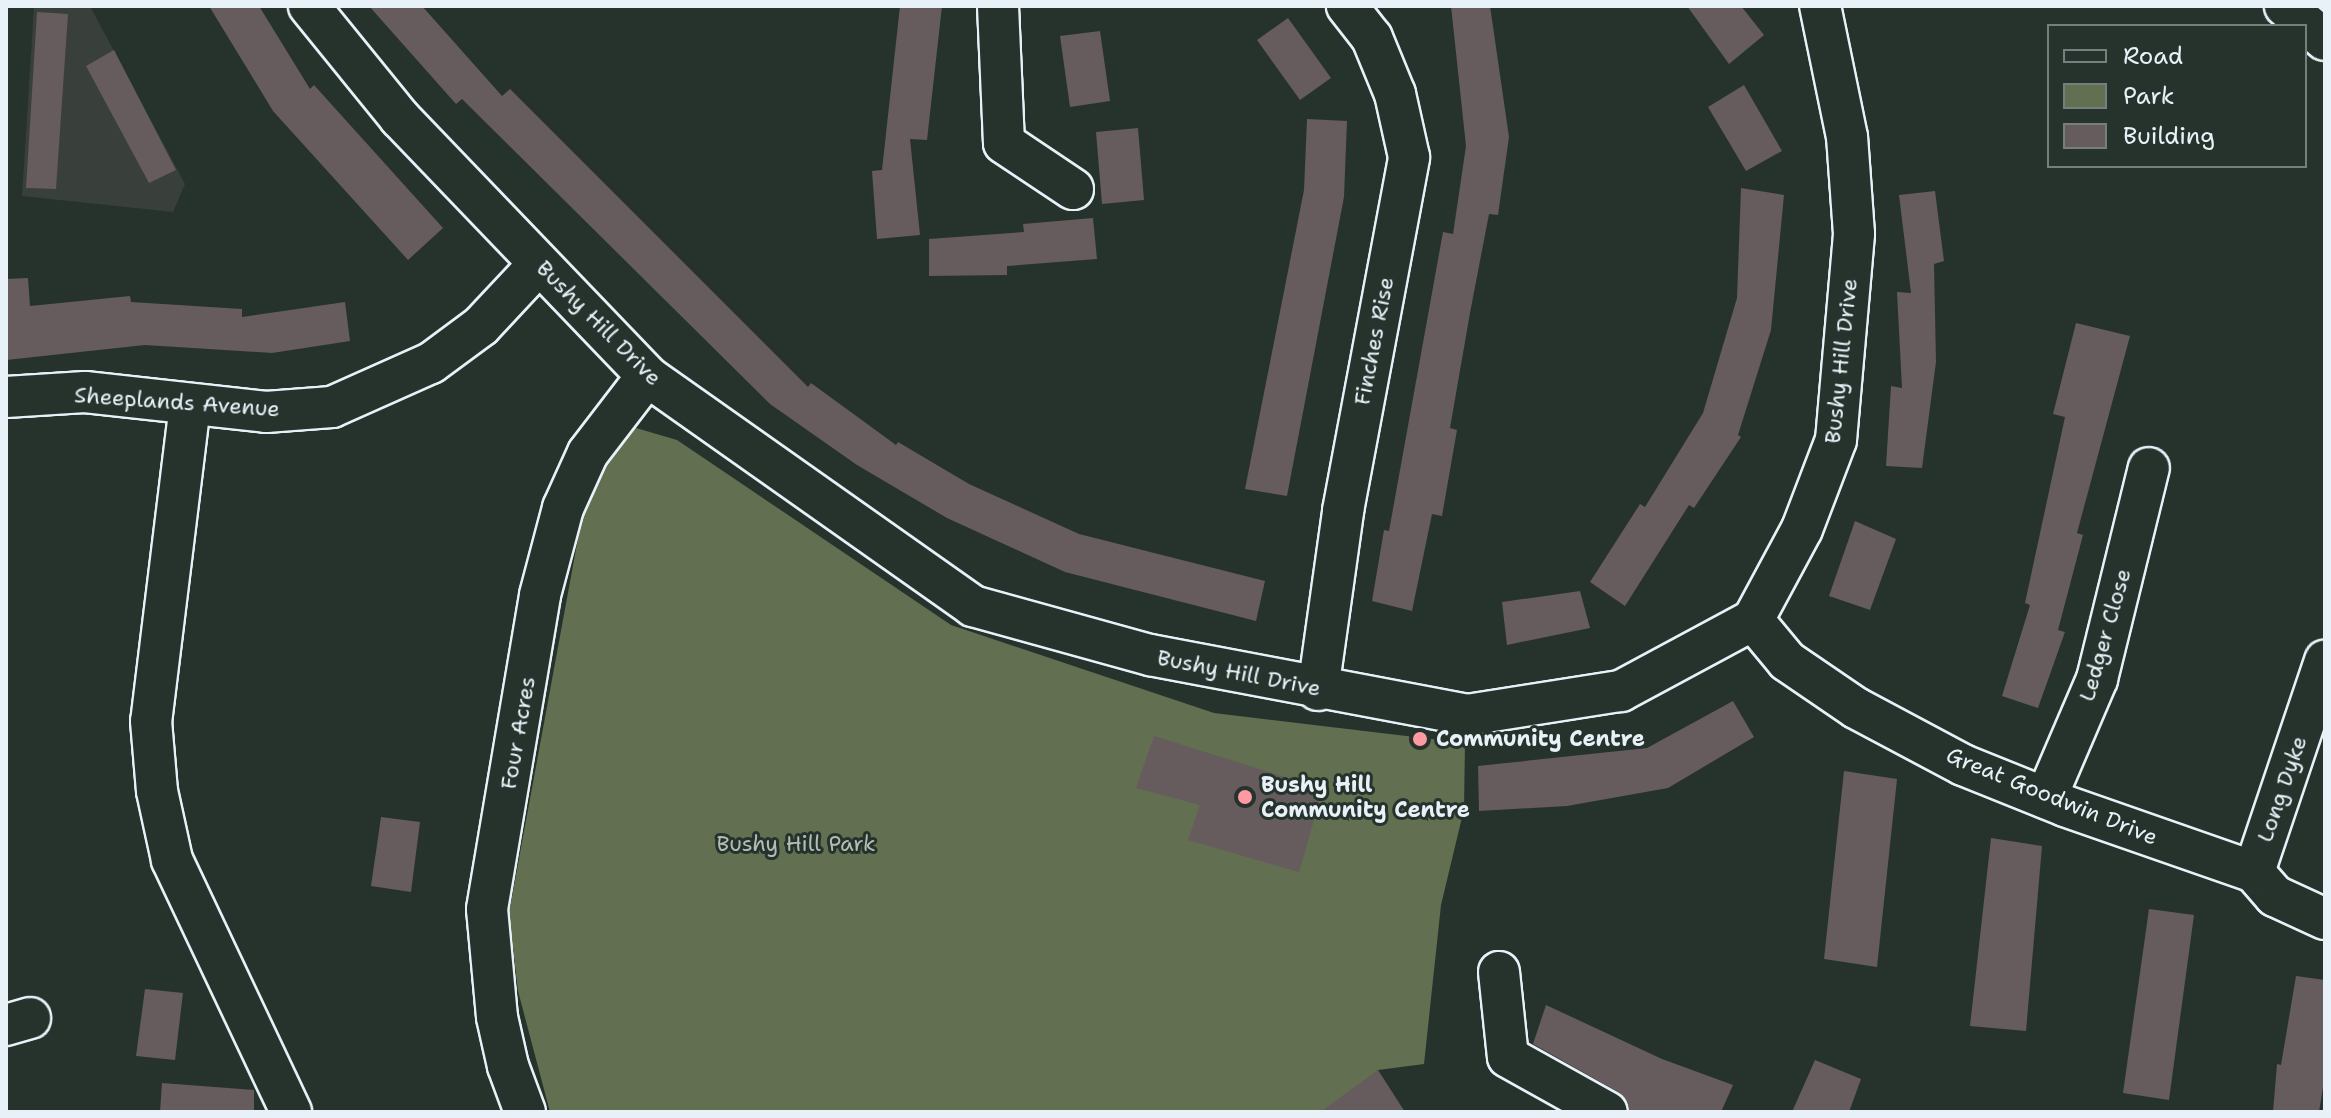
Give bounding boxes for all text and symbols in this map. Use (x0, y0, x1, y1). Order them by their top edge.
legend (2047, 24, 2307, 168)
text: Road (2123, 40, 2183, 72)
text: Park (2123, 80, 2175, 112)
text: Building (2123, 120, 2215, 152)
street label: Bushy Hill Drive (531, 255, 667, 391)
street label: Finches Rise (1349, 275, 1399, 407)
street label: Bushy Hill Drive (1819, 277, 1863, 445)
street label: Sheeplands Avenue (73, 382, 281, 422)
street label: Ledger Close (2073, 566, 2137, 704)
street label: Bushy Hill Drive (1155, 644, 1323, 702)
street label: Four Acres (495, 675, 541, 791)
place label: Community Centre (1436, 726, 1645, 752)
marker: Community Centre (1411, 730, 1429, 748)
street label: Long Dyke (2252, 732, 2312, 846)
street label: Great Goodwin Drive (1943, 742, 2161, 850)
place label: Bushy Hill Community Centre (1261, 771, 1470, 822)
marker: Bushy Hill Community Centre (1236, 788, 1254, 806)
park label: Bushy Hill Park (716, 831, 876, 857)

